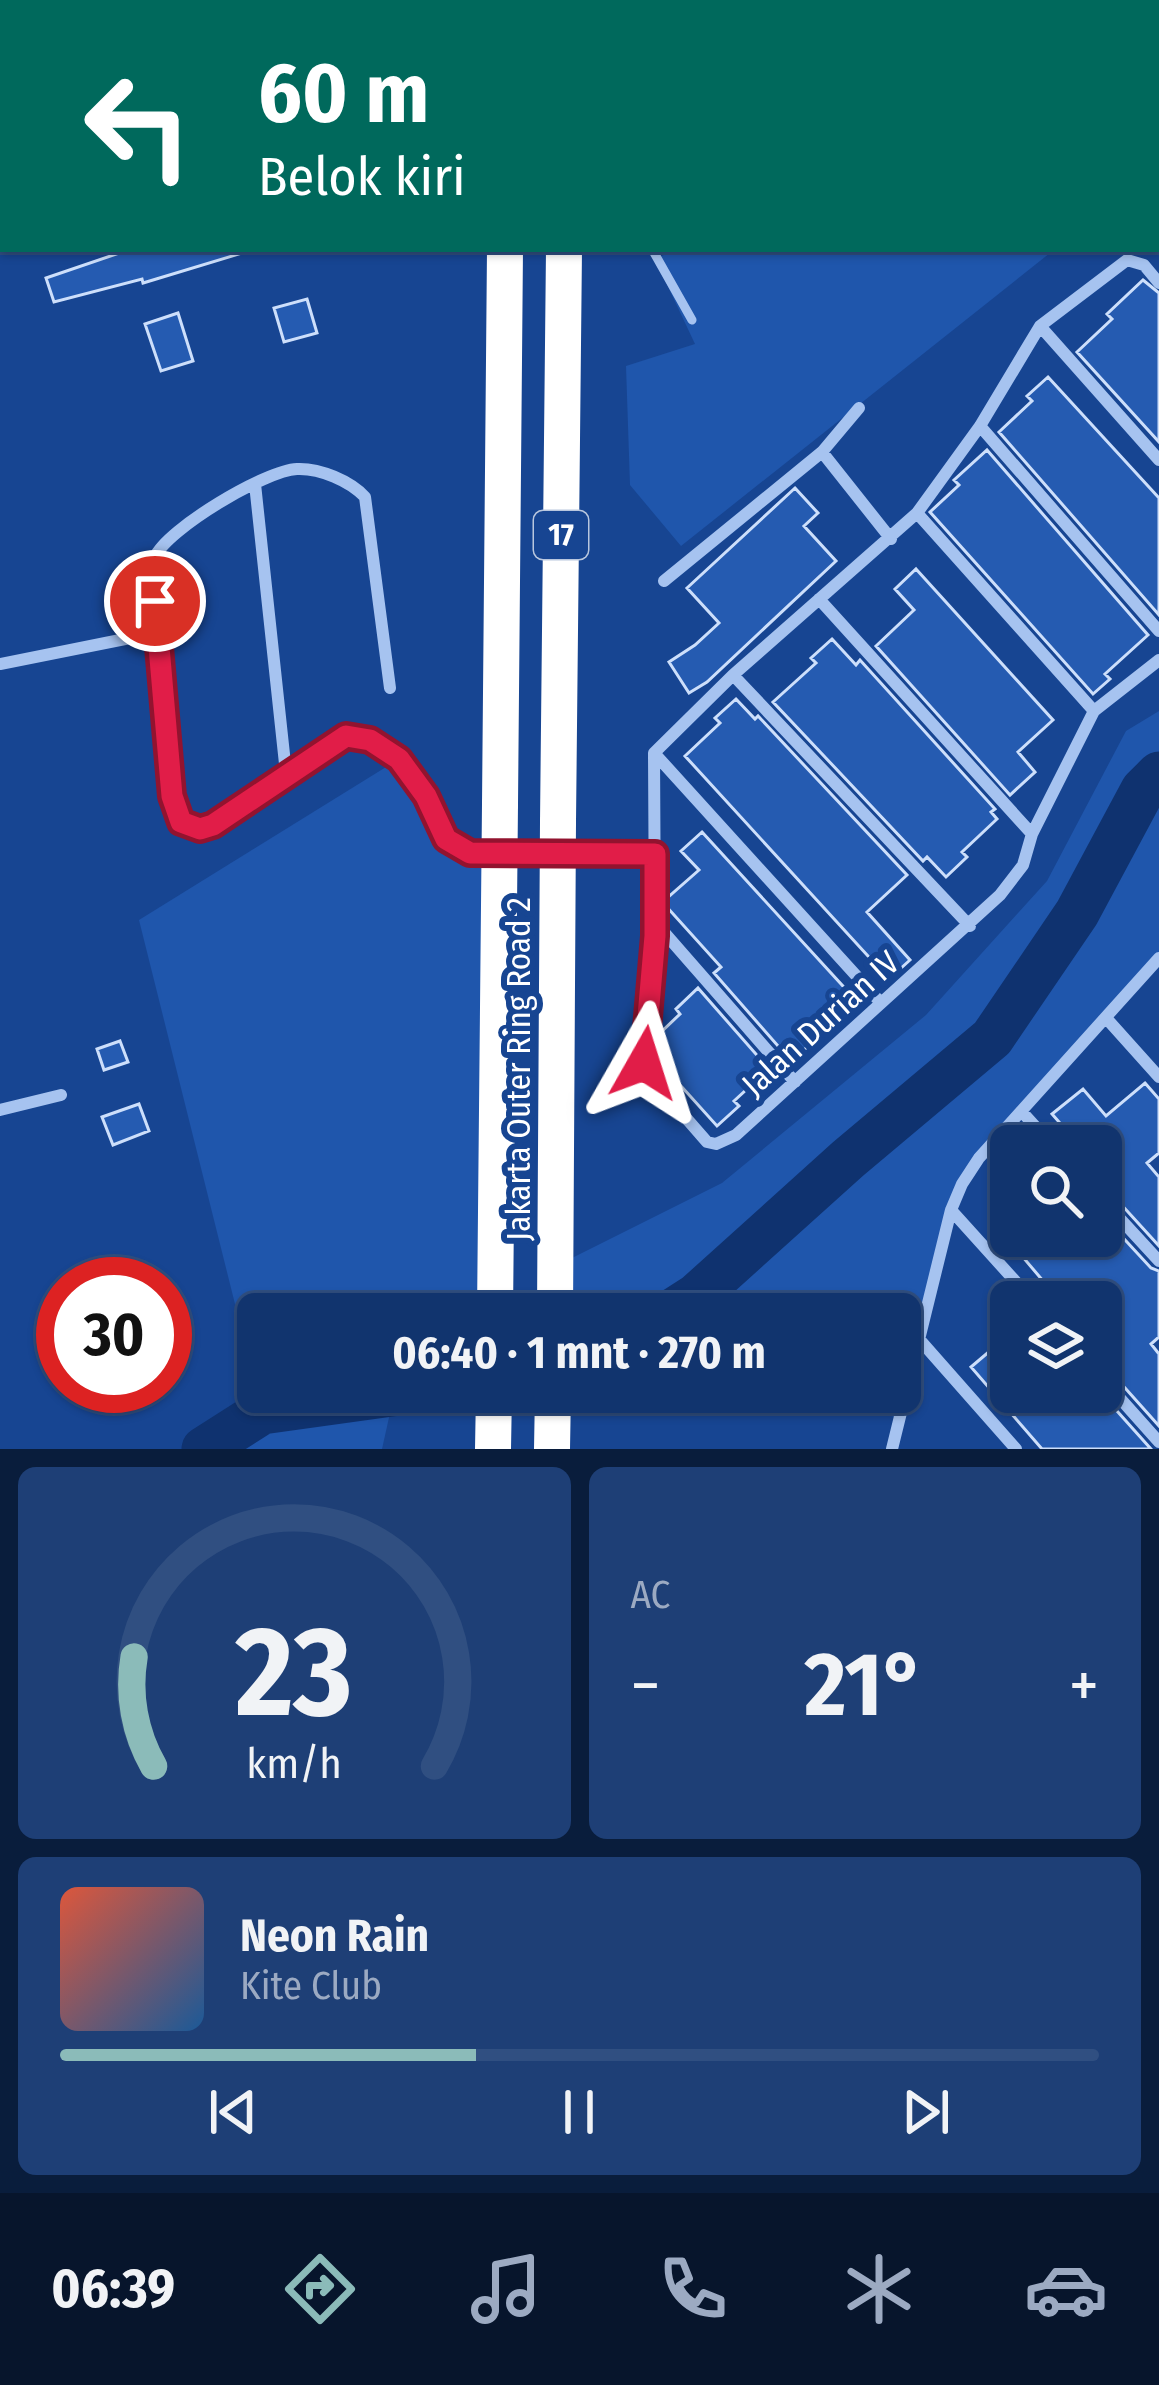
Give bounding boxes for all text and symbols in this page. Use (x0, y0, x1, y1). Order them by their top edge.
text: 60 m (258, 43, 429, 144)
icon: left (60, 48, 216, 204)
text: Belok kiri (258, 145, 466, 209)
road number: 17 (534, 511, 588, 559)
pin (104, 550, 206, 652)
icon: arrive (122, 568, 188, 634)
street label: Jakarta Outer Ring Road 2 (499, 897, 539, 1241)
street label: Jalan Durian IV (734, 943, 908, 1105)
position arrow (581, 1000, 707, 1126)
map controls (990, 1125, 1122, 1413)
button: search (990, 1125, 1122, 1257)
speed limit sign: 30 (36, 1257, 192, 1413)
button: layers (990, 1281, 1122, 1413)
text: 06:40 · 1 mnt · 270 m (392, 1326, 766, 1380)
text: AC (631, 1572, 670, 1618)
text: 23 (235, 1598, 353, 1748)
text: 21° (804, 1631, 925, 1739)
text: − (631, 1646, 660, 1725)
text: + (1069, 1646, 1099, 1725)
text: km/h (246, 1738, 342, 1789)
text: Neon Rain (240, 1909, 429, 1963)
text: Kite Club (240, 1963, 382, 2009)
icon: previous (200, 2079, 266, 2145)
icon: pause (546, 2079, 612, 2145)
icon: next (893, 2079, 959, 2145)
icon: directions (278, 2247, 362, 2331)
icon: music (464, 2247, 548, 2331)
icon: phone (651, 2247, 735, 2331)
icon: climate (837, 2247, 921, 2331)
icon: car (1024, 2247, 1108, 2331)
text: 06:39 (51, 2257, 175, 2321)

